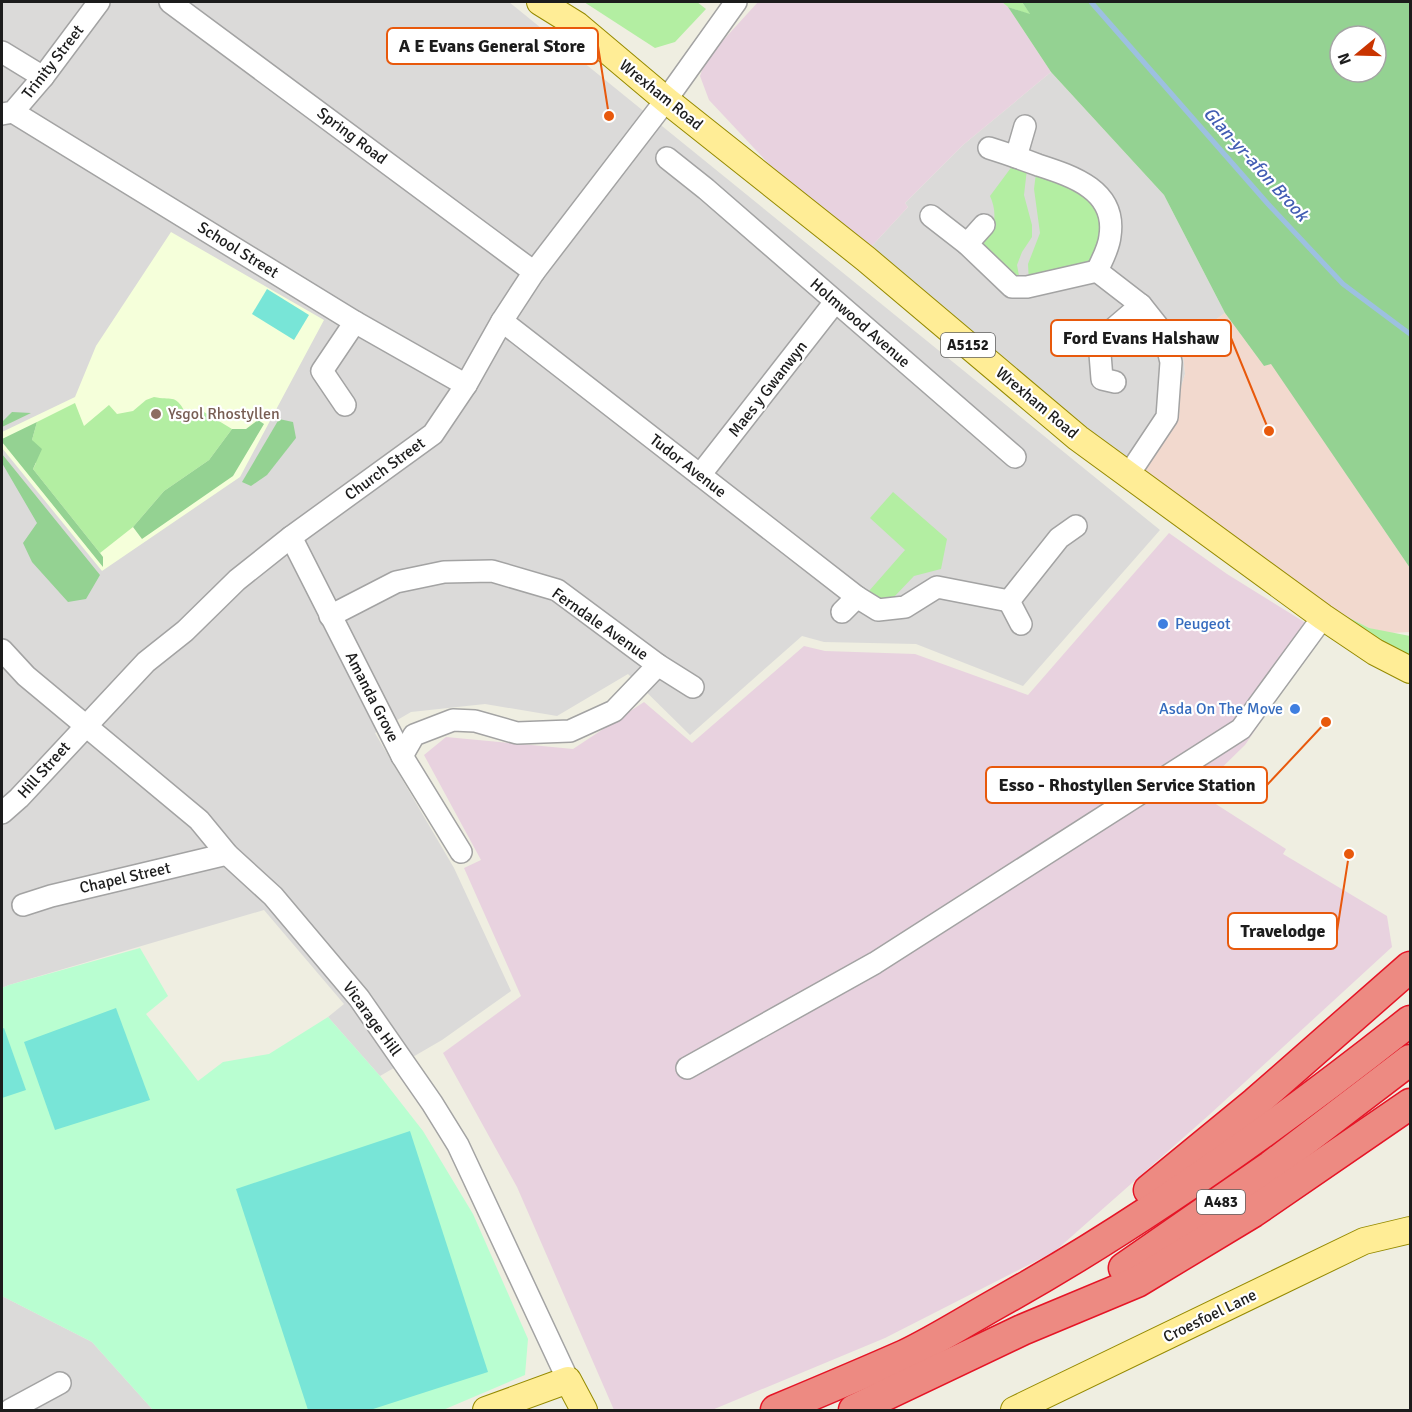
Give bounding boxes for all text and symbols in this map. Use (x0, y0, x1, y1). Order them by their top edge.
street label: Trinity Street (18, 20, 89, 103)
north arrow (1328, 24, 1388, 84)
callout: A E Evans General Store (387, 28, 598, 64)
text: A E Evans General Store (399, 35, 585, 57)
text: N (1333, 50, 1356, 67)
street label: Wrexham Road (615, 55, 707, 135)
water label: Glan-yr-afon Brook (1199, 102, 1314, 227)
street label: Spring Road (313, 103, 391, 169)
street label: School Street (194, 217, 283, 283)
street label: Holmwood Avenue (806, 274, 914, 372)
callout: Ford Evans Halshaw (1051, 320, 1231, 356)
text: Ford Evans Halshaw (1063, 327, 1220, 349)
road number: A5152 (941, 333, 995, 357)
street label: Maes y Gwanwyn (724, 337, 812, 441)
street label: Wrexham Road (992, 363, 1082, 443)
place label: Ysgol Rhostyllen (168, 404, 280, 424)
marker: Ysgol Rhostyllen (149, 407, 163, 421)
street label: Tudor Avenue (646, 430, 730, 502)
street label: Church Street (341, 433, 429, 505)
street label: Ferndale Avenue (548, 583, 652, 665)
place label: Peugeot (1175, 614, 1231, 634)
marker: Peugeot (1156, 617, 1170, 631)
street label: Amanda Grove (341, 649, 403, 745)
place label: Asda On The Move (1159, 699, 1283, 719)
marker: Asda On The Move (1288, 702, 1302, 716)
street label: Hill Street (13, 737, 75, 803)
callout: Esso - Rhostyllen Service Station (986, 767, 1267, 803)
text: Esso - Rhostyllen Service Station (998, 774, 1256, 796)
street label: Chapel Street (78, 858, 173, 898)
callout: Travelodge (1228, 913, 1337, 949)
text: Travelodge (1241, 920, 1325, 942)
street label: Vicarage Hill (338, 978, 406, 1060)
road number: A483 (1197, 1190, 1245, 1214)
street label: Croesfoel Lane (1160, 1285, 1260, 1347)

